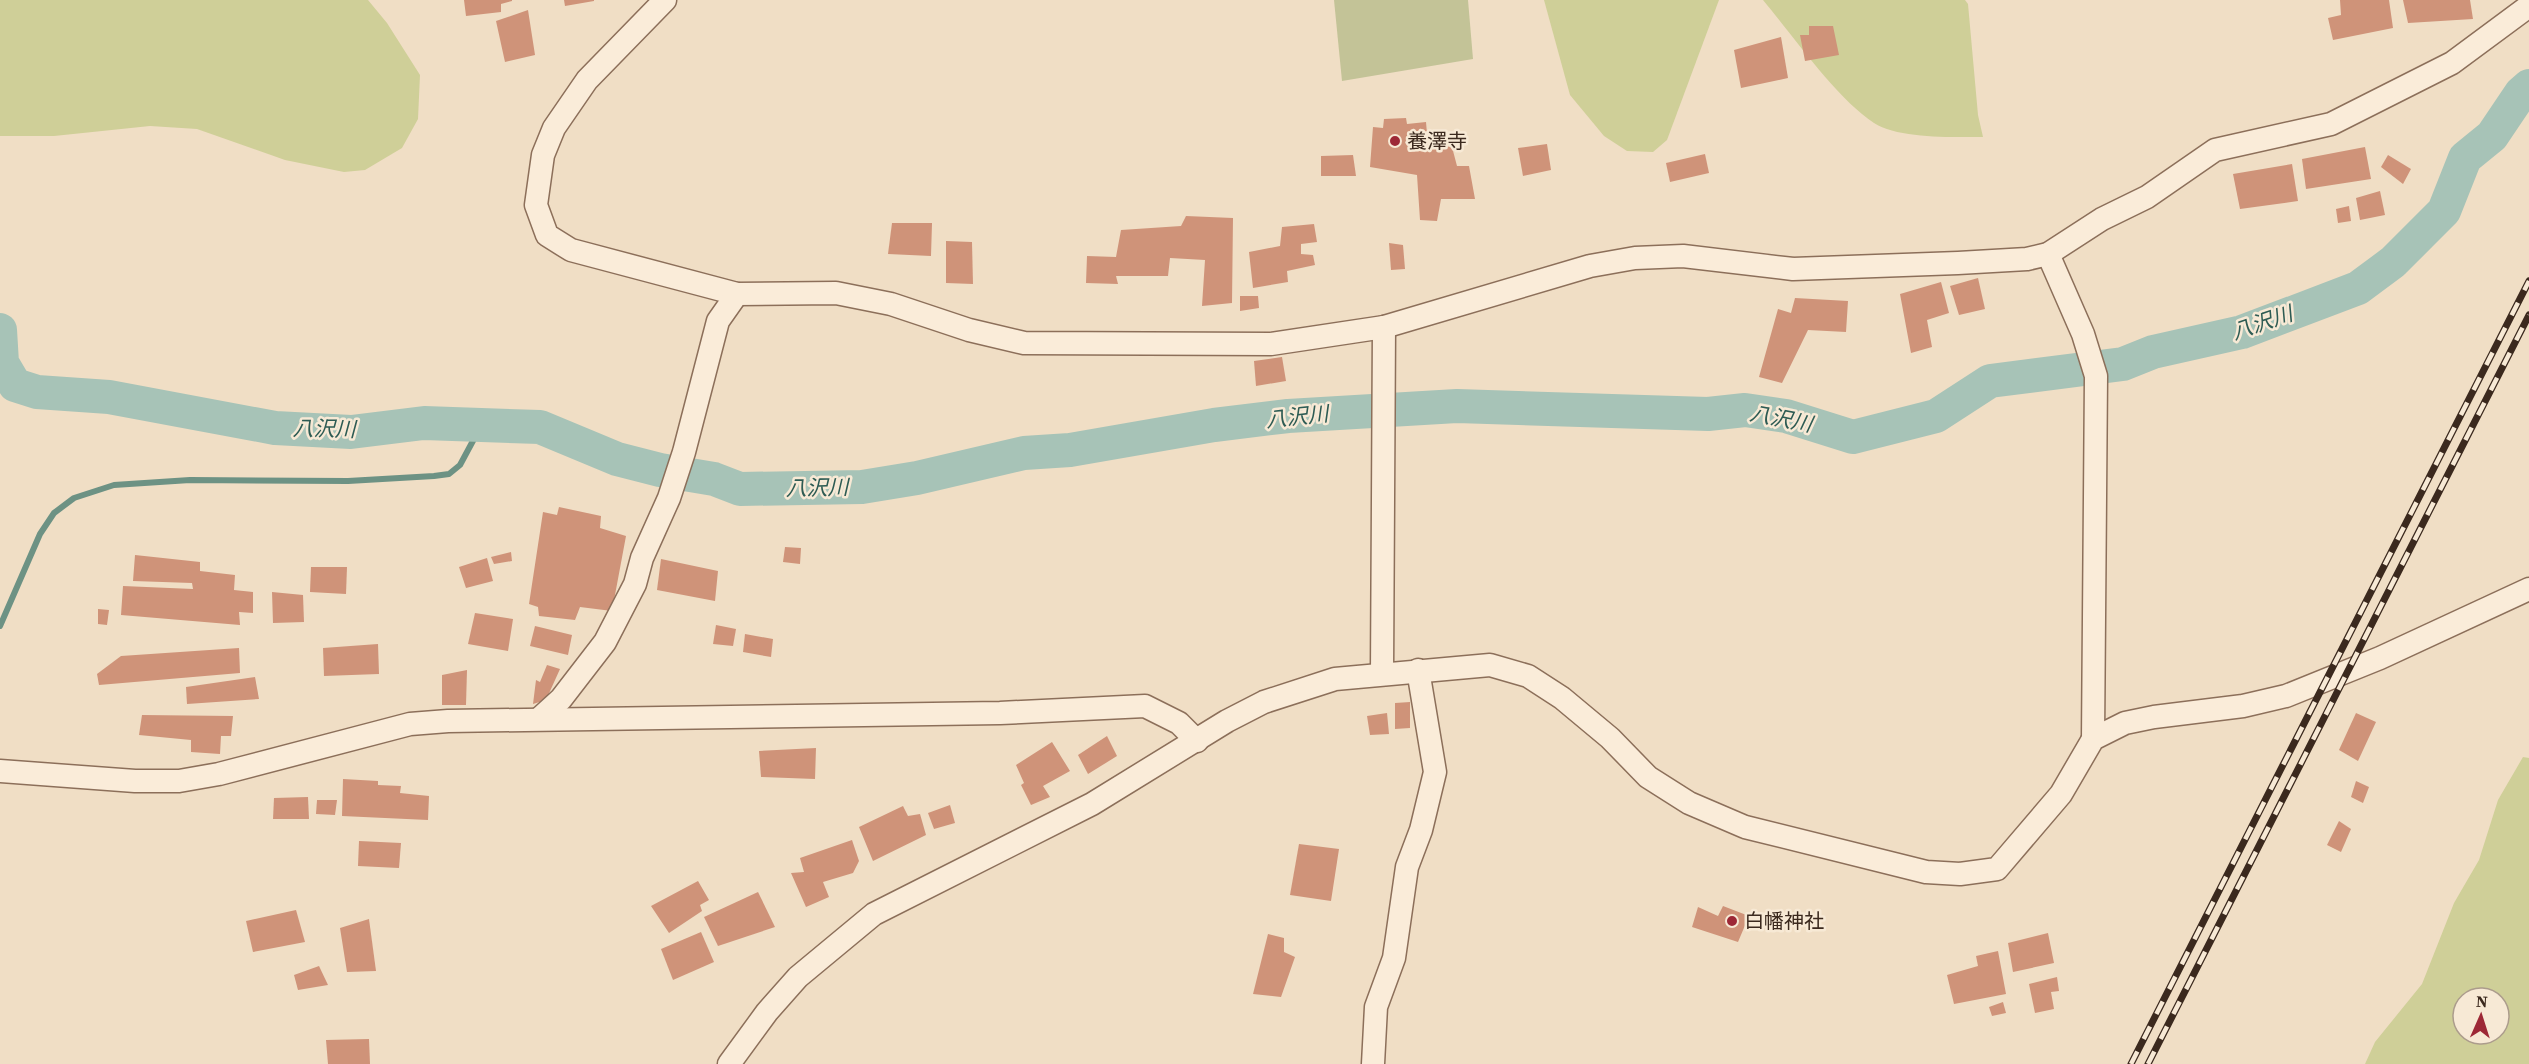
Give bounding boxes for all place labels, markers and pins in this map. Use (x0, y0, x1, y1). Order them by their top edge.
place label: 養澤寺 (1407, 127, 1467, 155)
marker: 養澤寺 (1388, 134, 1402, 148)
place label: 白幡神社 (1744, 907, 1824, 935)
marker: 白幡神社 (1725, 914, 1739, 928)

